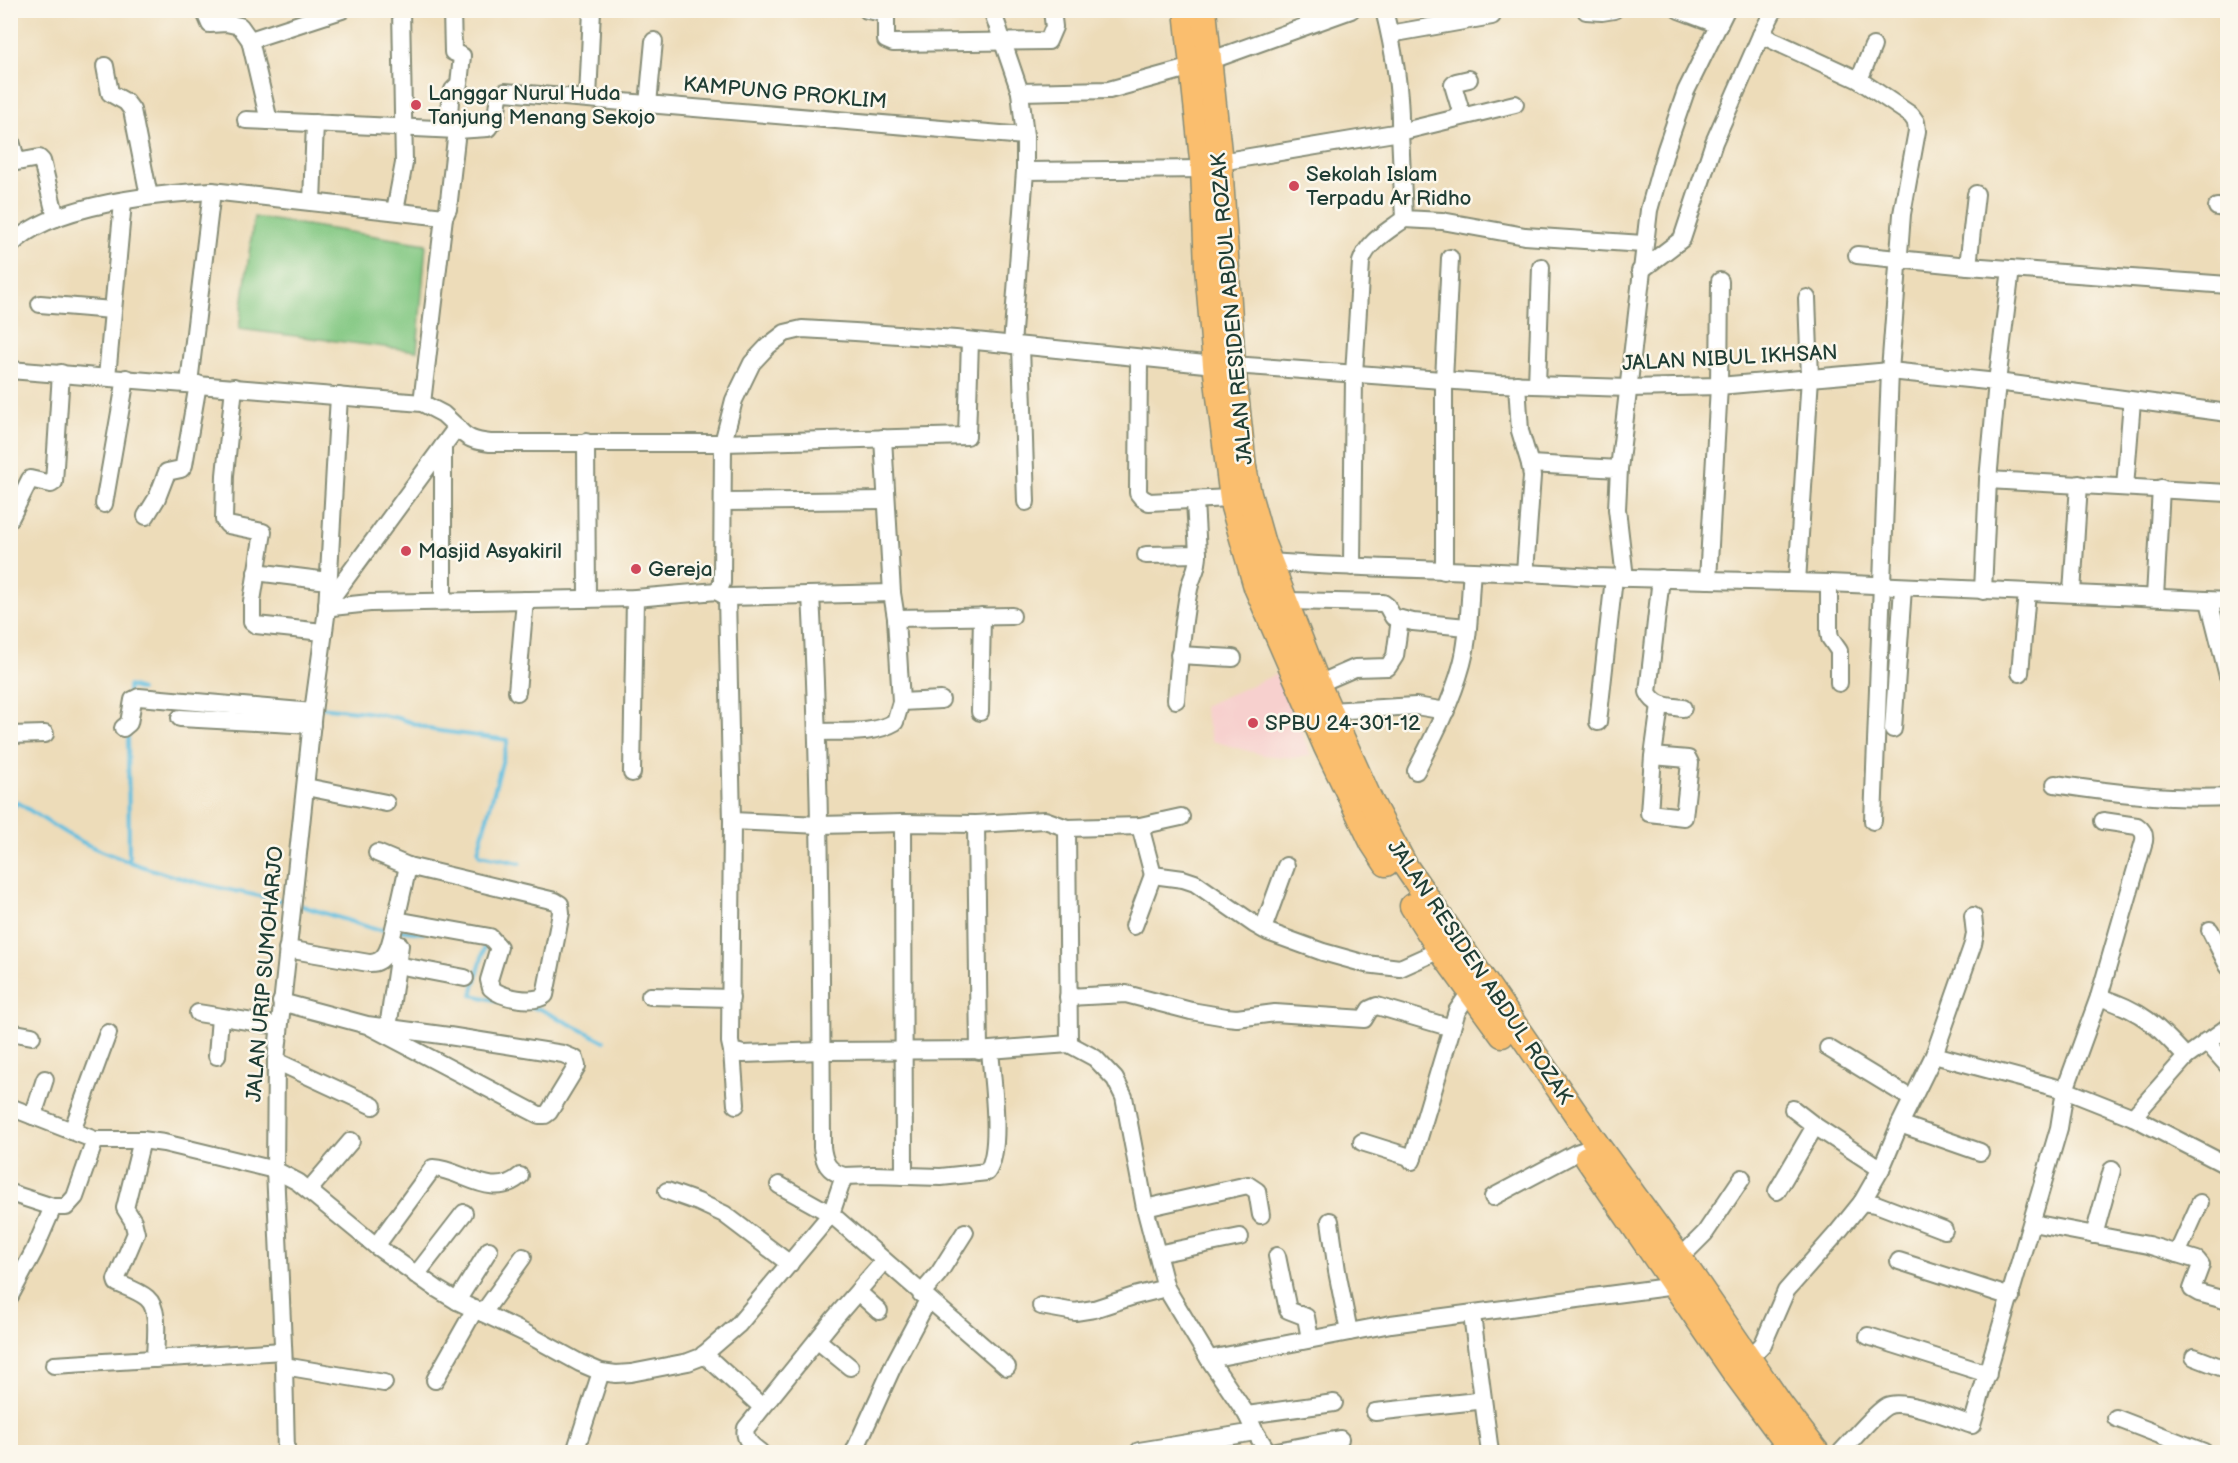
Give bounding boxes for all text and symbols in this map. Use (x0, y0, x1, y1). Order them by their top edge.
street label: KAMPUNG PROKLIM (682, 72, 888, 114)
place label: Langgar Nurul Huda Tanjung Menang Sekojo (428, 81, 656, 130)
marker: Langgar Nurul Huda Tanjung Menang Sekojo (409, 98, 423, 112)
street label: JALAN RESIDEN ABDUL ROZAK (1206, 152, 1258, 466)
place label: Sekolah Islam Terpadu Ar Ridho (1306, 162, 1471, 211)
marker: Sekolah Islam Terpadu Ar Ridho (1287, 179, 1301, 193)
street label: JALAN NIBUL IKHSAN (1622, 340, 1838, 376)
place label: Masjid Asyakiril (418, 539, 562, 564)
marker: Masjid Asyakiril (399, 544, 413, 558)
place label: Gereja (648, 557, 713, 582)
marker: Gereja (629, 562, 643, 576)
place label: SPBU 24-301-12 (1265, 711, 1421, 736)
marker: SPBU 24-301-12 (1246, 716, 1260, 730)
street label: JALAN RESIDEN ABDUL ROZAK (1382, 835, 1578, 1109)
street label: JALAN URIP SUMOHARJO (241, 845, 289, 1103)

